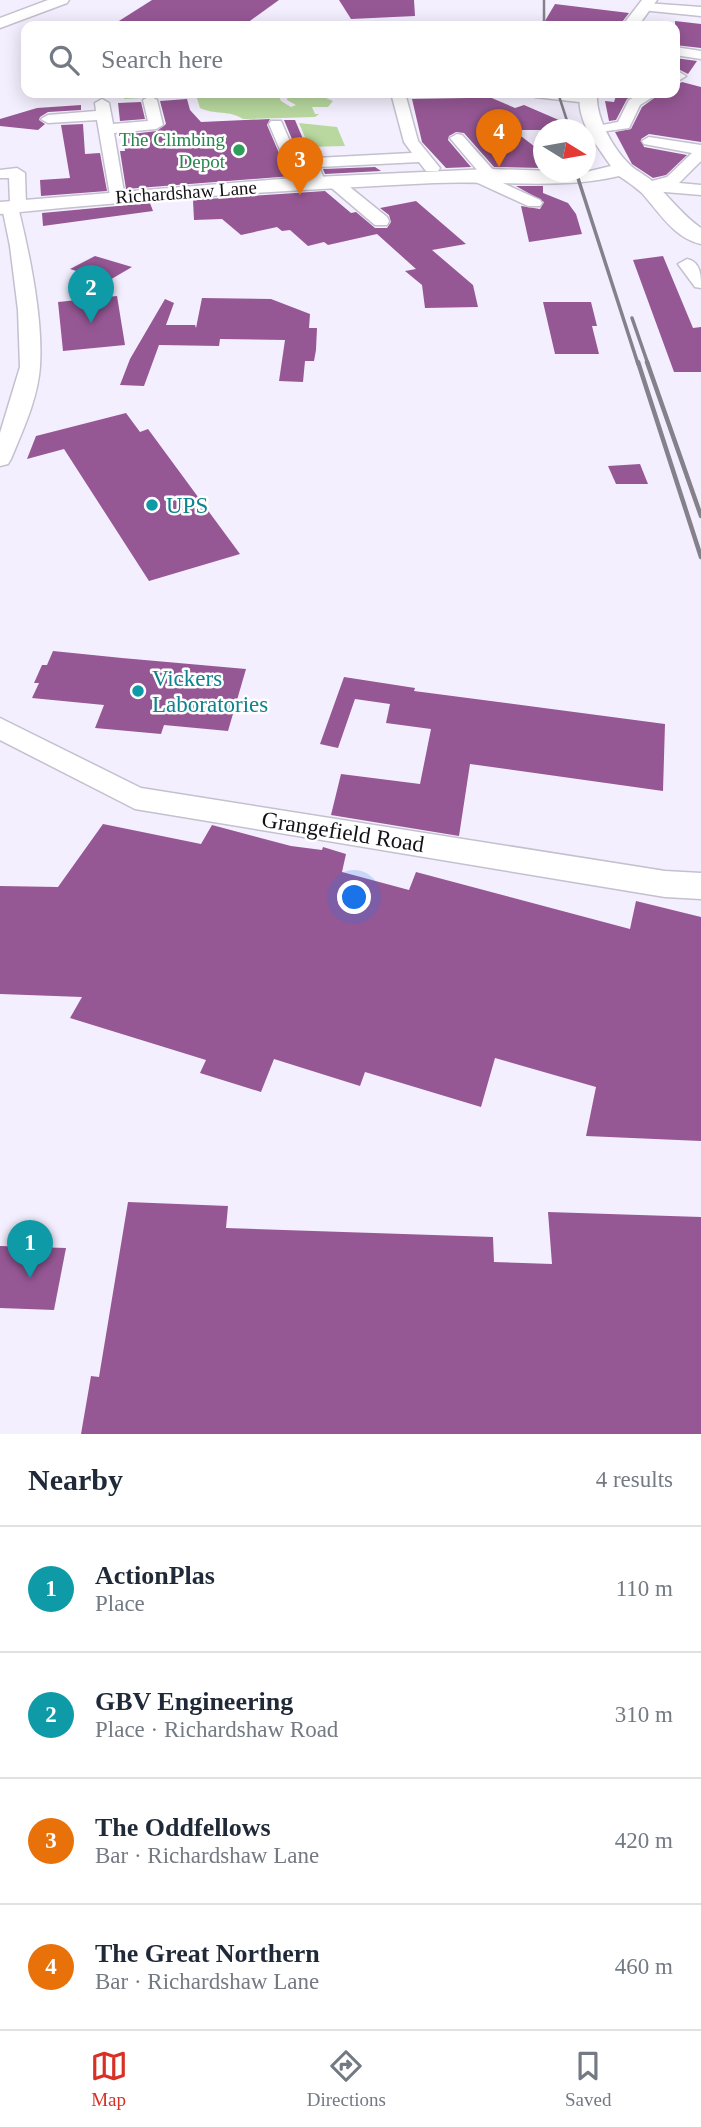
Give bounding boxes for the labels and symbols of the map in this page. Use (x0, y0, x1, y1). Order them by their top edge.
pin: 4 (476, 109, 522, 167)
north arrow (533, 119, 596, 182)
place label: The Climbing Depot (119, 129, 226, 172)
pin: 3 (277, 137, 323, 195)
marker: The Climbing Depot (231, 142, 247, 158)
street label: Richardshaw Lane (114, 177, 258, 207)
pin: 2 (68, 265, 114, 323)
place label: UPS (166, 493, 208, 518)
marker: UPS (144, 497, 160, 513)
place label: Vickers Laboratories (152, 666, 268, 717)
marker: Vickers Laboratories (130, 683, 146, 699)
street label: Grangefield Road (260, 807, 427, 857)
your location (337, 880, 371, 914)
pin: 1 (7, 1220, 53, 1278)

